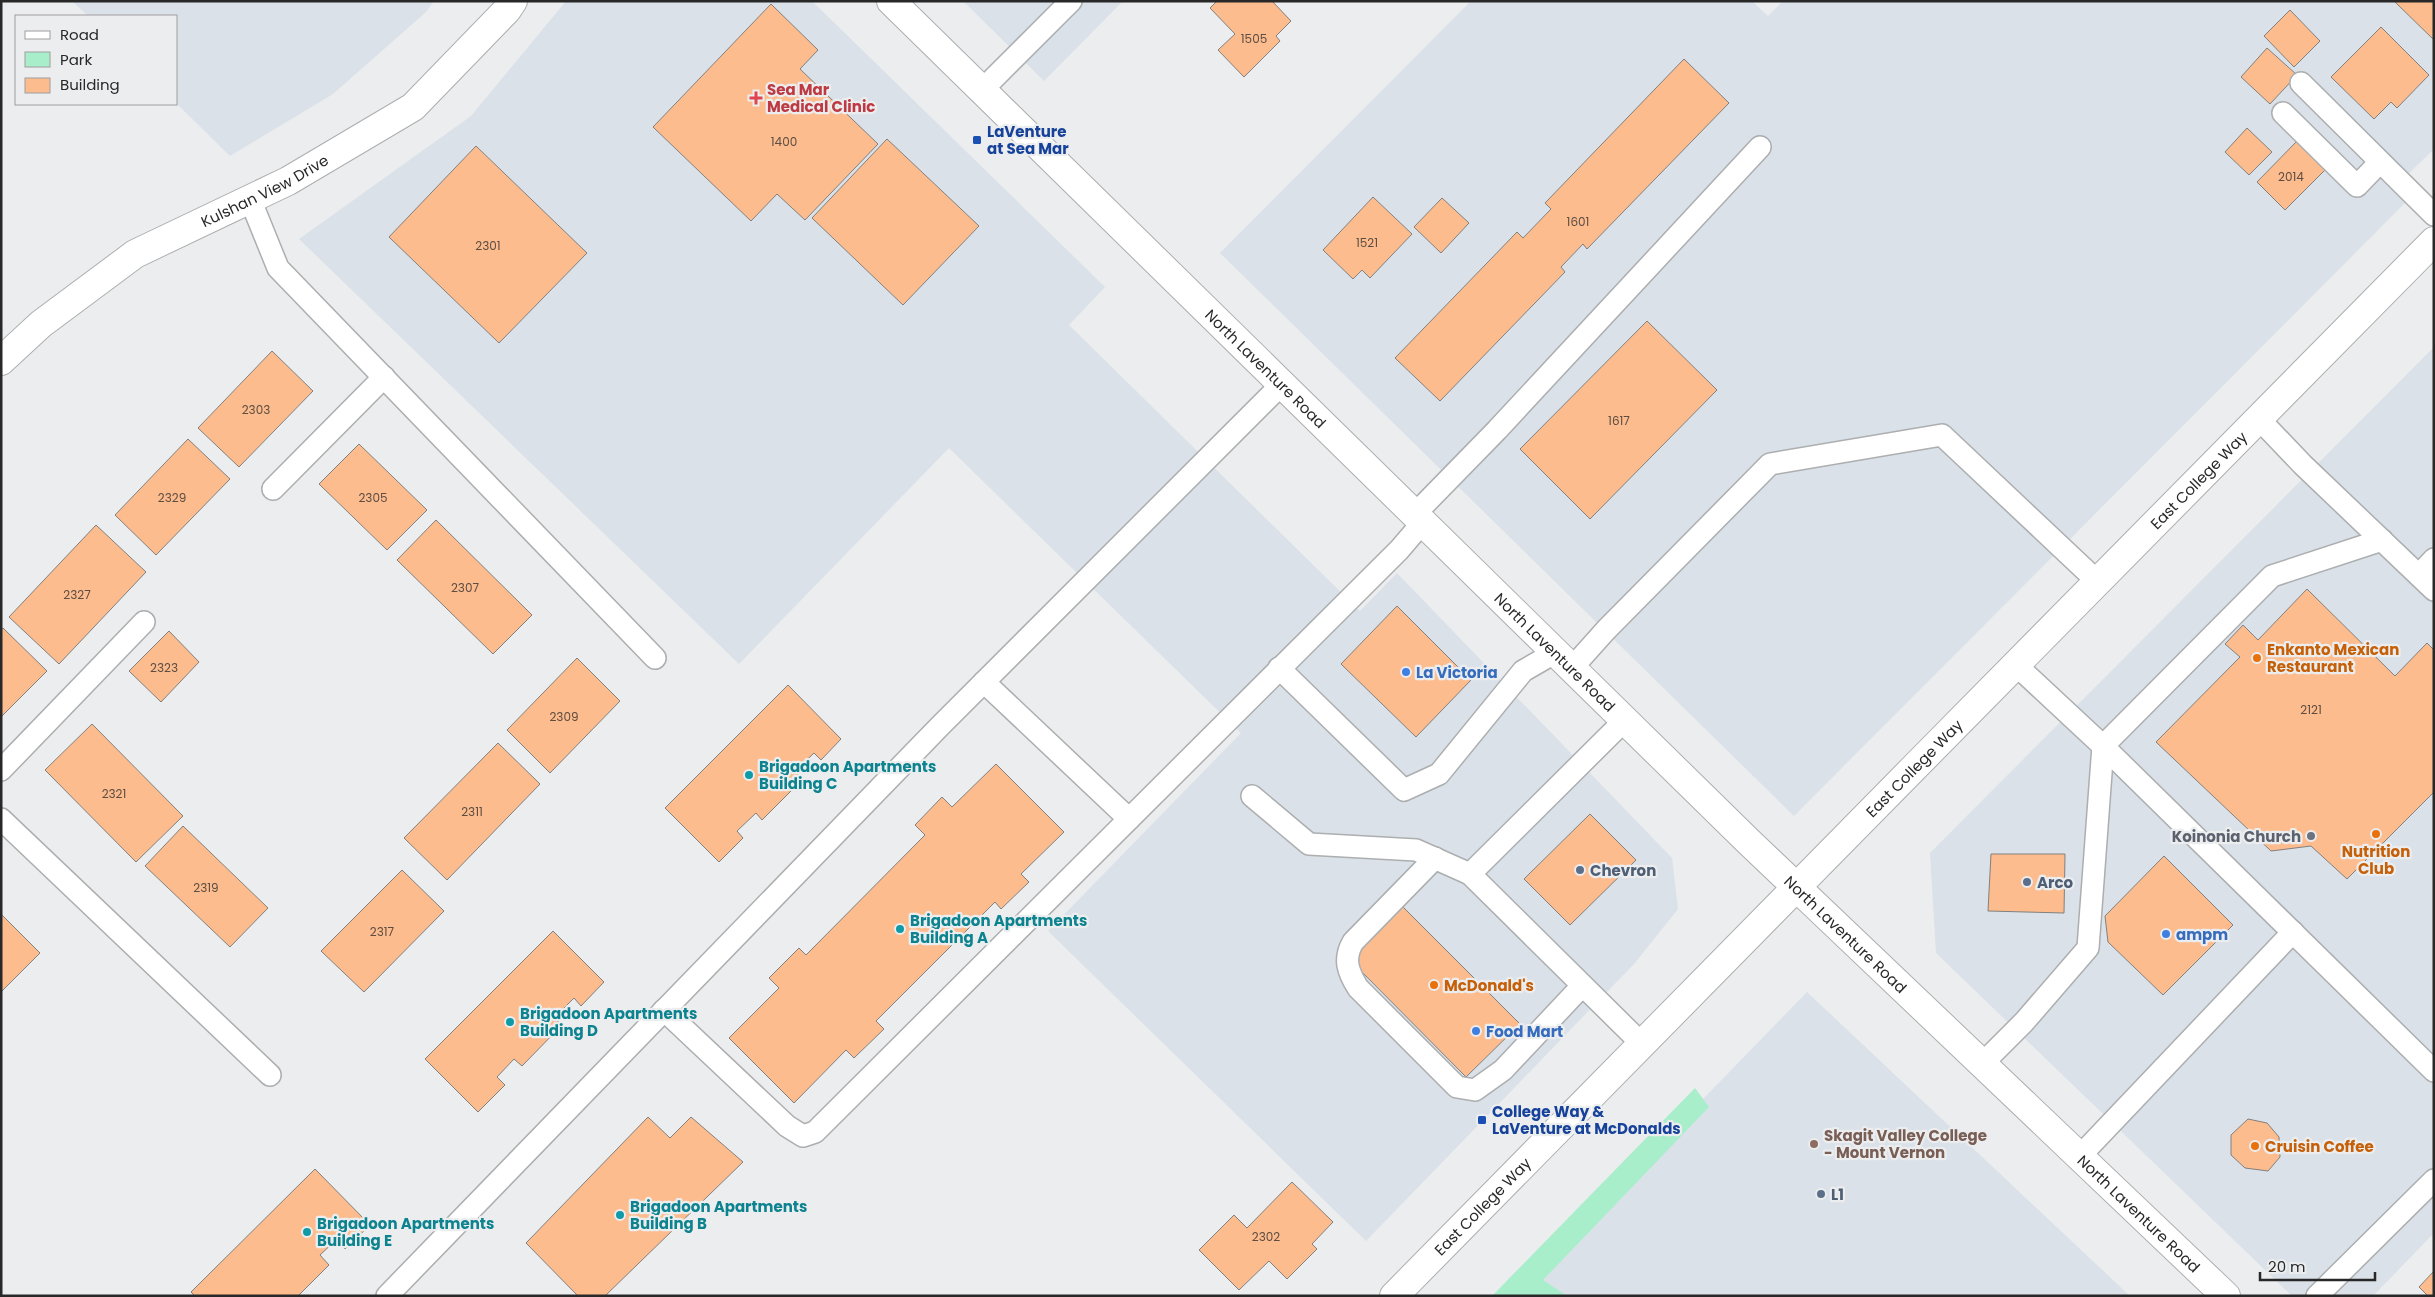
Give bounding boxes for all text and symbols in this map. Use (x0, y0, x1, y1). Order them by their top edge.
legend (15, 15, 178, 105)
text: Road (60, 24, 99, 45)
house number: 1505 (1241, 30, 1267, 47)
text: Park (60, 49, 92, 70)
text: Building (60, 74, 120, 95)
place label: Sea Mar Medical Clinic (767, 79, 875, 117)
marker: Sea Mar Medical Clinic (749, 91, 763, 105)
place label: LaVenture at Sea Mar (987, 121, 1069, 159)
house number: 1400 (771, 133, 797, 150)
marker: LaVenture at Sea Mar (971, 134, 983, 146)
street label: Kulshan View Drive (197, 149, 332, 232)
house number: 2014 (2278, 168, 2304, 185)
house number: 1601 (1567, 213, 1589, 230)
house number: 1521 (1356, 234, 1378, 251)
house number: 2301 (475, 237, 501, 254)
street label: North Laventure Road (1201, 304, 1331, 433)
house number: 2303 (242, 401, 270, 418)
house number: 1617 (1608, 412, 1630, 429)
street label: East College Way (2145, 426, 2252, 533)
house number: 2329 (158, 489, 186, 506)
house number: 2305 (358, 489, 388, 506)
house number: 2307 (451, 579, 479, 596)
house number: 2327 (63, 586, 91, 603)
street label: North Laventure Road (1490, 588, 1620, 716)
place label: Enkanto Mexican Restaurant (2267, 639, 2399, 677)
marker: Enkanto Mexican Restaurant (2251, 652, 2263, 664)
house number: 2323 (150, 659, 178, 676)
place label: La Victoria (1416, 662, 1498, 683)
marker: La Victoria (1400, 666, 1412, 678)
house number: 2121 (2300, 701, 2322, 718)
house number: 2309 (549, 708, 579, 725)
street label: East College Way (1861, 714, 1967, 821)
place label: Brigadoon Apartments Building C (759, 756, 936, 794)
marker: Brigadoon Apartments Building C (743, 769, 755, 781)
house number: 2321 (102, 785, 126, 802)
house number: 2311 (461, 803, 483, 820)
place label: Koinonia Church (2172, 826, 2301, 847)
marker: Nutrition Club (2370, 828, 2382, 840)
marker: Koinonia Church (2305, 830, 2317, 842)
place label: Nutrition Club (2342, 841, 2410, 879)
place label: Chevron (1590, 860, 1656, 881)
marker: Chevron (1574, 864, 1586, 876)
street label: North Laventure Road (1780, 871, 1912, 997)
place label: Arco (2037, 872, 2074, 893)
marker: Arco (2021, 876, 2033, 888)
house number: 2319 (193, 879, 219, 896)
place label: Brigadoon Apartments Building A (910, 910, 1087, 948)
house number: 2317 (370, 923, 395, 940)
marker: Brigadoon Apartments Building A (894, 923, 906, 935)
place label: ampm (2176, 924, 2228, 945)
marker: ampm (2160, 928, 2172, 940)
place label: McDonald's (1444, 975, 1534, 996)
marker: McDonald's (1428, 979, 1440, 991)
place label: Brigadoon Apartments Building D (520, 1003, 697, 1041)
marker: Brigadoon Apartments Building D (504, 1016, 516, 1028)
place label: Food Mart (1486, 1021, 1563, 1042)
marker: Food Mart (1470, 1025, 1482, 1037)
place label: College Way & LaVenture at McDonalds (1492, 1101, 1681, 1139)
marker: College Way & LaVenture at McDonalds (1476, 1114, 1488, 1126)
place label: Skagit Valley College - Mount Vernon (1824, 1125, 1987, 1163)
place label: Cruisin Coffee (2265, 1136, 2374, 1157)
marker: Skagit Valley College - Mount Vernon (1808, 1138, 1820, 1150)
marker: Cruisin Coffee (2249, 1140, 2261, 1152)
street label: North Laventure Road (2073, 1150, 2205, 1277)
street label: East College Way (1429, 1152, 1536, 1260)
place label: L1 (1831, 1184, 1844, 1205)
marker: L1 (1815, 1188, 1827, 1200)
place label: Brigadoon Apartments Building B (630, 1196, 807, 1234)
marker: Brigadoon Apartments Building B (614, 1209, 626, 1221)
place label: Brigadoon Apartments Building E (317, 1213, 494, 1251)
marker: Brigadoon Apartments Building E (301, 1226, 313, 1238)
house number: 2302 (1252, 1228, 1280, 1245)
scale bar (2260, 1250, 2375, 1282)
text: 20 m (2268, 1256, 2306, 1277)

